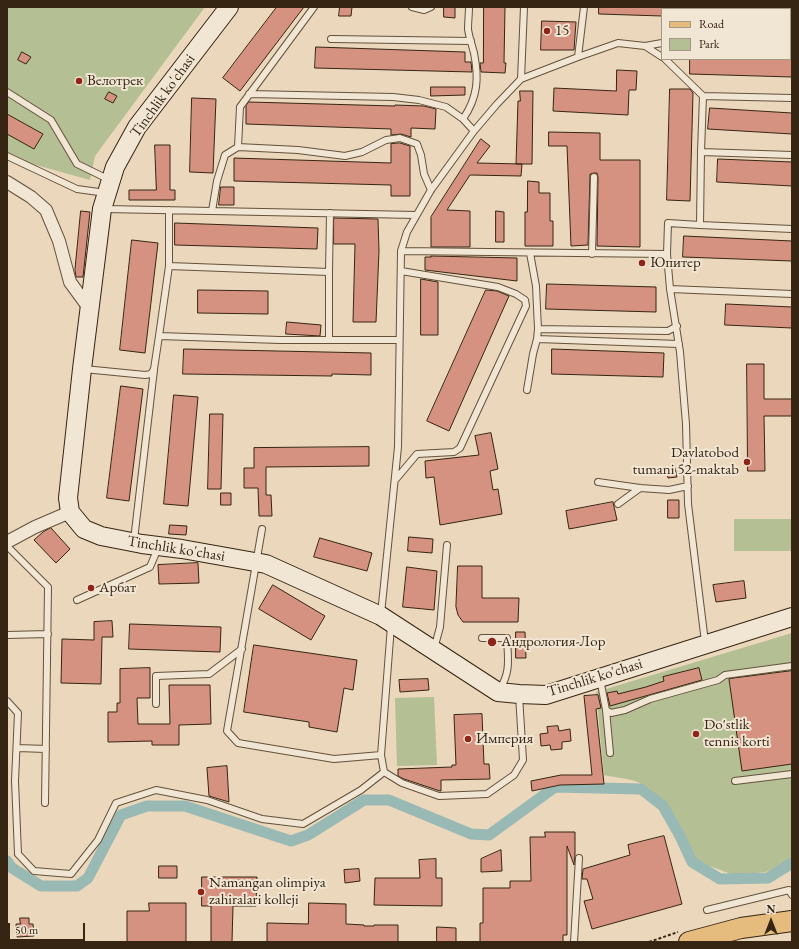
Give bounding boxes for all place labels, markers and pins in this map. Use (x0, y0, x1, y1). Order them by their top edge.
place label: 15 (555, 22, 569, 40)
marker: 15 (542, 26, 552, 36)
place label: Велотрек (87, 72, 143, 90)
marker: Велотрек (74, 76, 84, 86)
place label: Юпитер (650, 254, 701, 272)
marker: Юпитер (637, 258, 647, 268)
place label: Davlatobod tumani 52-maktab (633, 444, 739, 479)
marker: Davlatobod tumani 52-maktab (742, 457, 752, 467)
place label: Арбат (99, 579, 136, 597)
marker: Арбат (86, 583, 96, 593)
place label: Андрология-Лор (501, 633, 605, 651)
marker: Андрология-Лор (486, 636, 498, 648)
place label: Do'stlik tennis korti (704, 716, 770, 751)
marker: Do'stlik tennis korti (691, 729, 701, 739)
place label: Империя (476, 730, 533, 748)
marker: Империя (463, 734, 473, 744)
place label: Namangan olimpiya zahiralari kolleji (209, 874, 326, 909)
marker: Namangan olimpiya zahiralari kolleji (196, 887, 206, 897)

